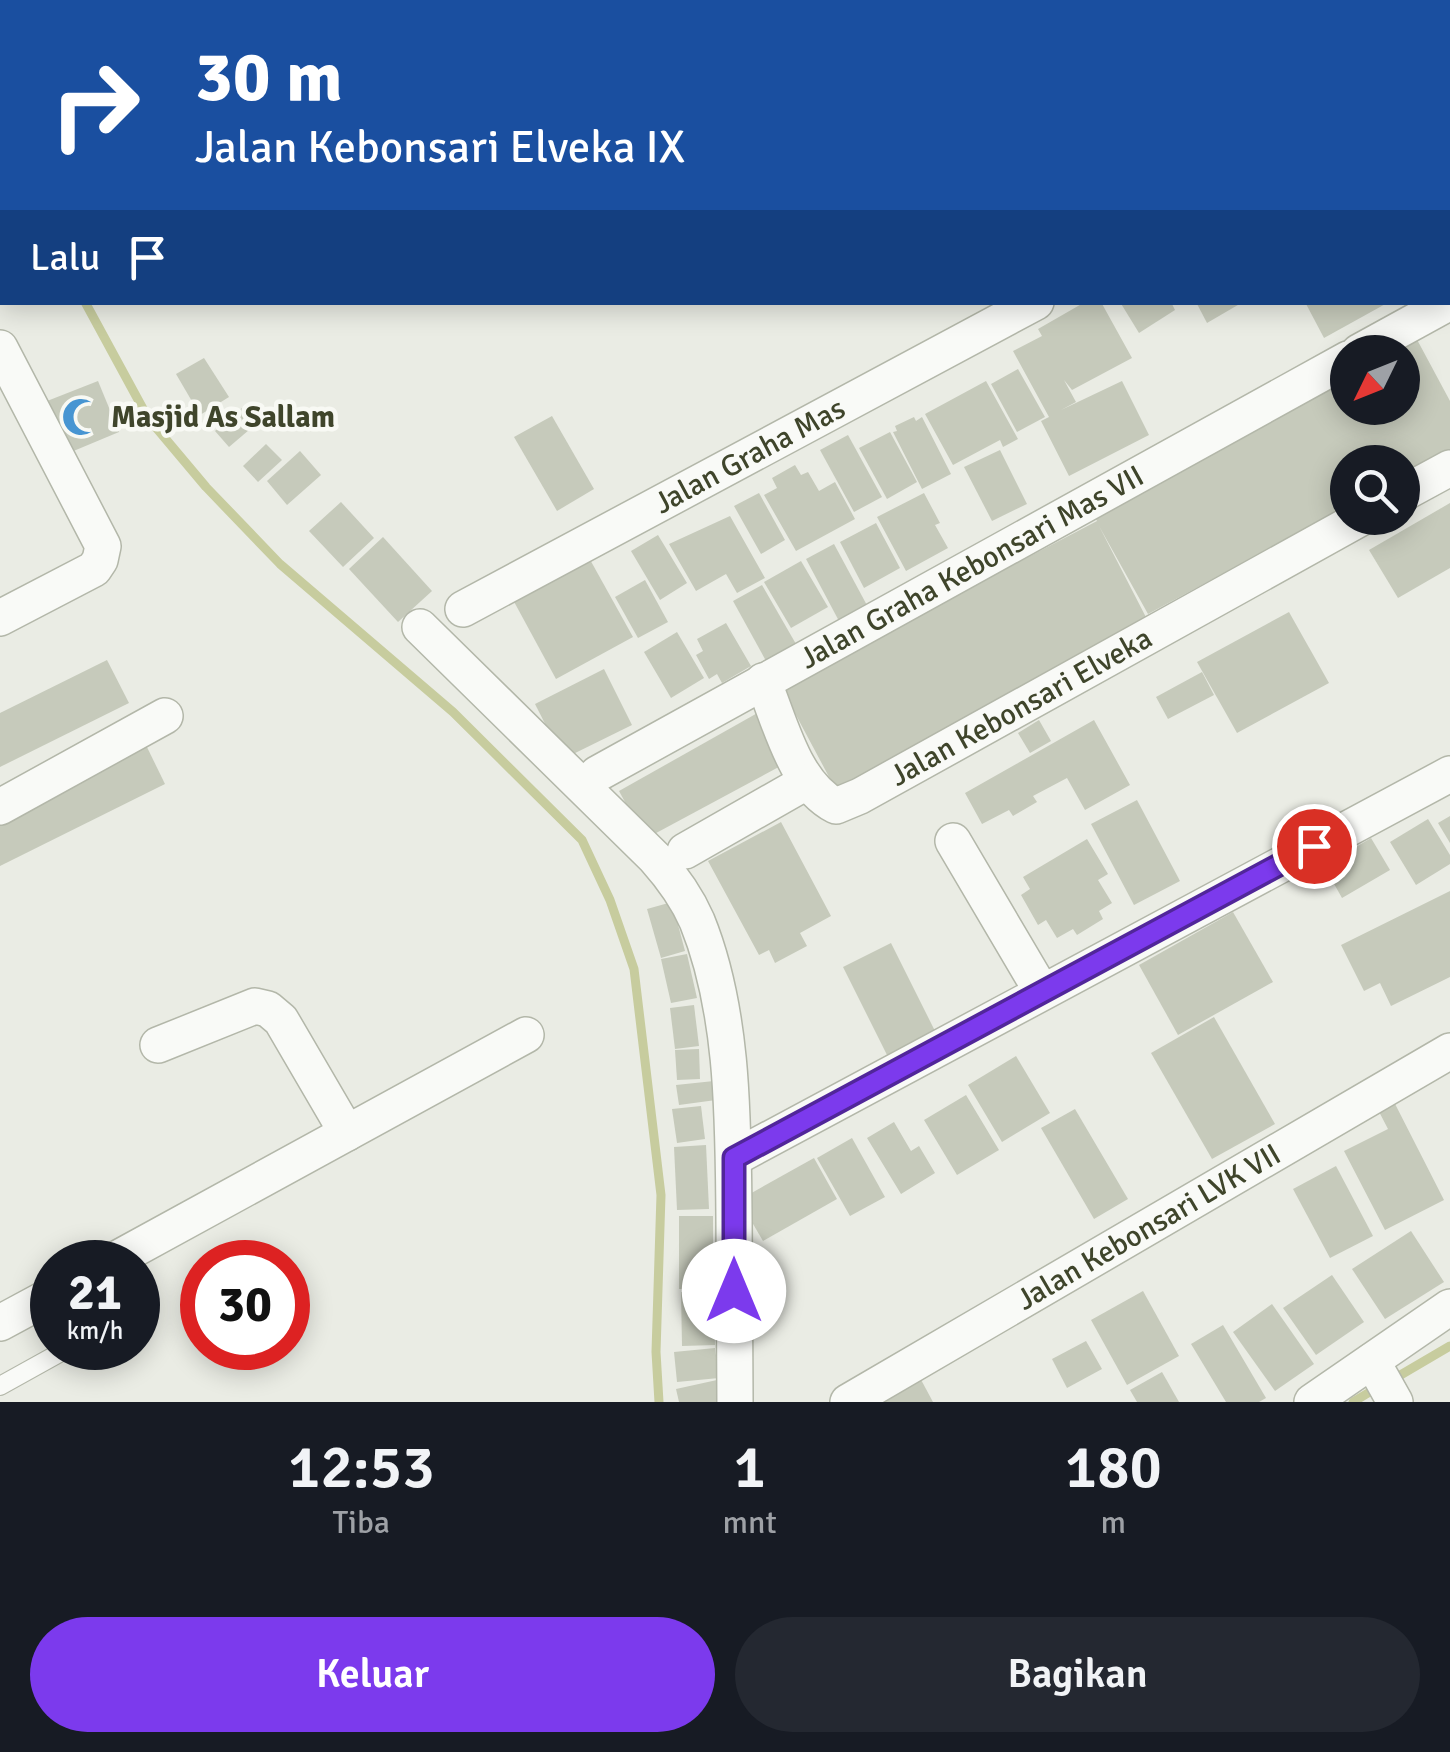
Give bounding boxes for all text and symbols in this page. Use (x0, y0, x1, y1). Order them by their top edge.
text: 30 m (195, 34, 343, 120)
icon: right (30, 40, 160, 170)
text: Jalan Kebonsari Elveka IX (195, 120, 685, 175)
icon: arrive (120, 230, 175, 285)
text: Lalu (30, 234, 100, 281)
north arrow (1330, 335, 1420, 425)
map controls (1330, 335, 1420, 535)
street label: Jalan Graha Mas (648, 389, 851, 522)
mosque icon: Masjid As Sallam (60, 396, 102, 438)
place label: Masjid As Sallam (111, 399, 335, 436)
button: search (1330, 445, 1420, 535)
street label: Jalan Graha Kebonsari Mas VII (793, 457, 1150, 677)
street label: Jalan Kebonsari Elveka (883, 619, 1158, 794)
pin (1272, 804, 1357, 889)
icon: arrive (1287, 819, 1342, 874)
street label: Jalan Kebonsari LVK VII (1010, 1135, 1287, 1318)
position arrow (682, 1239, 786, 1343)
speed limit sign: 30 (180, 1240, 310, 1370)
text: 21 (68, 1262, 122, 1324)
text: km/h (67, 1315, 123, 1346)
text: 12:53 (288, 1431, 435, 1505)
text: 1 (733, 1431, 766, 1505)
text: 180 (1065, 1431, 1162, 1505)
text: Tiba (333, 1503, 390, 1542)
text: mnt (723, 1503, 777, 1542)
text: m (1101, 1503, 1126, 1542)
button: Keluar (30, 1617, 715, 1732)
button: Bagikan (735, 1617, 1420, 1732)

